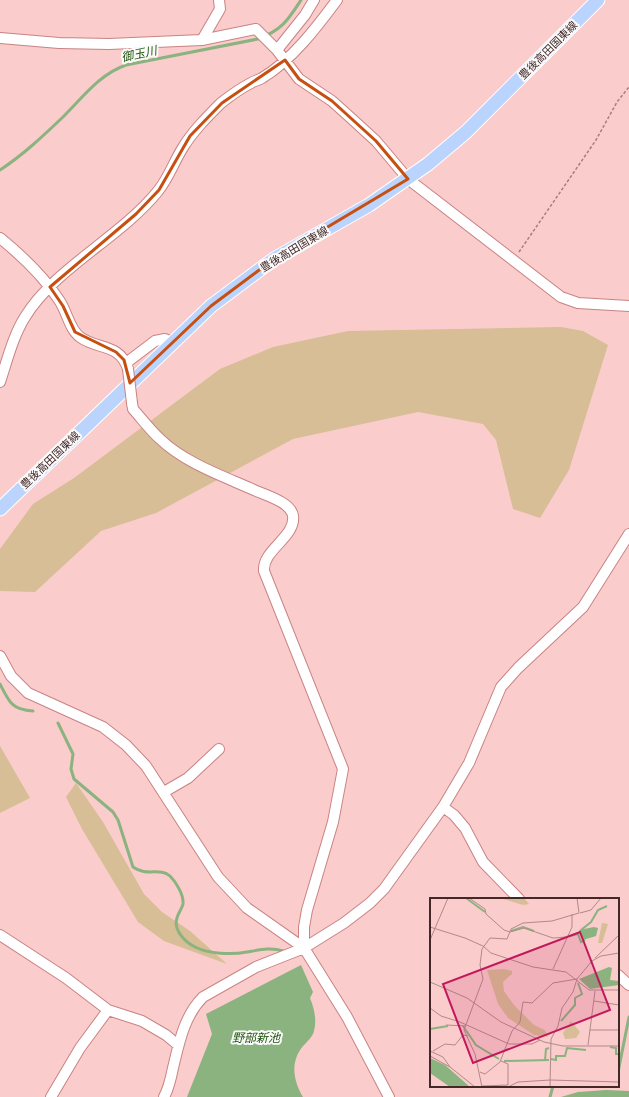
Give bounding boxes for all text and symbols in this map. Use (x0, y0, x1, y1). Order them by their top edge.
street label: 豊後高田国東線 (516, 18, 580, 82)
water label: 御玉川 (120, 42, 160, 66)
street label: 豊後高田国東線 (257, 223, 331, 275)
street label: 豊後高田国東線 (17, 428, 83, 492)
inset map (430, 898, 619, 1087)
water label: 野部新池 (232, 1030, 281, 1046)

